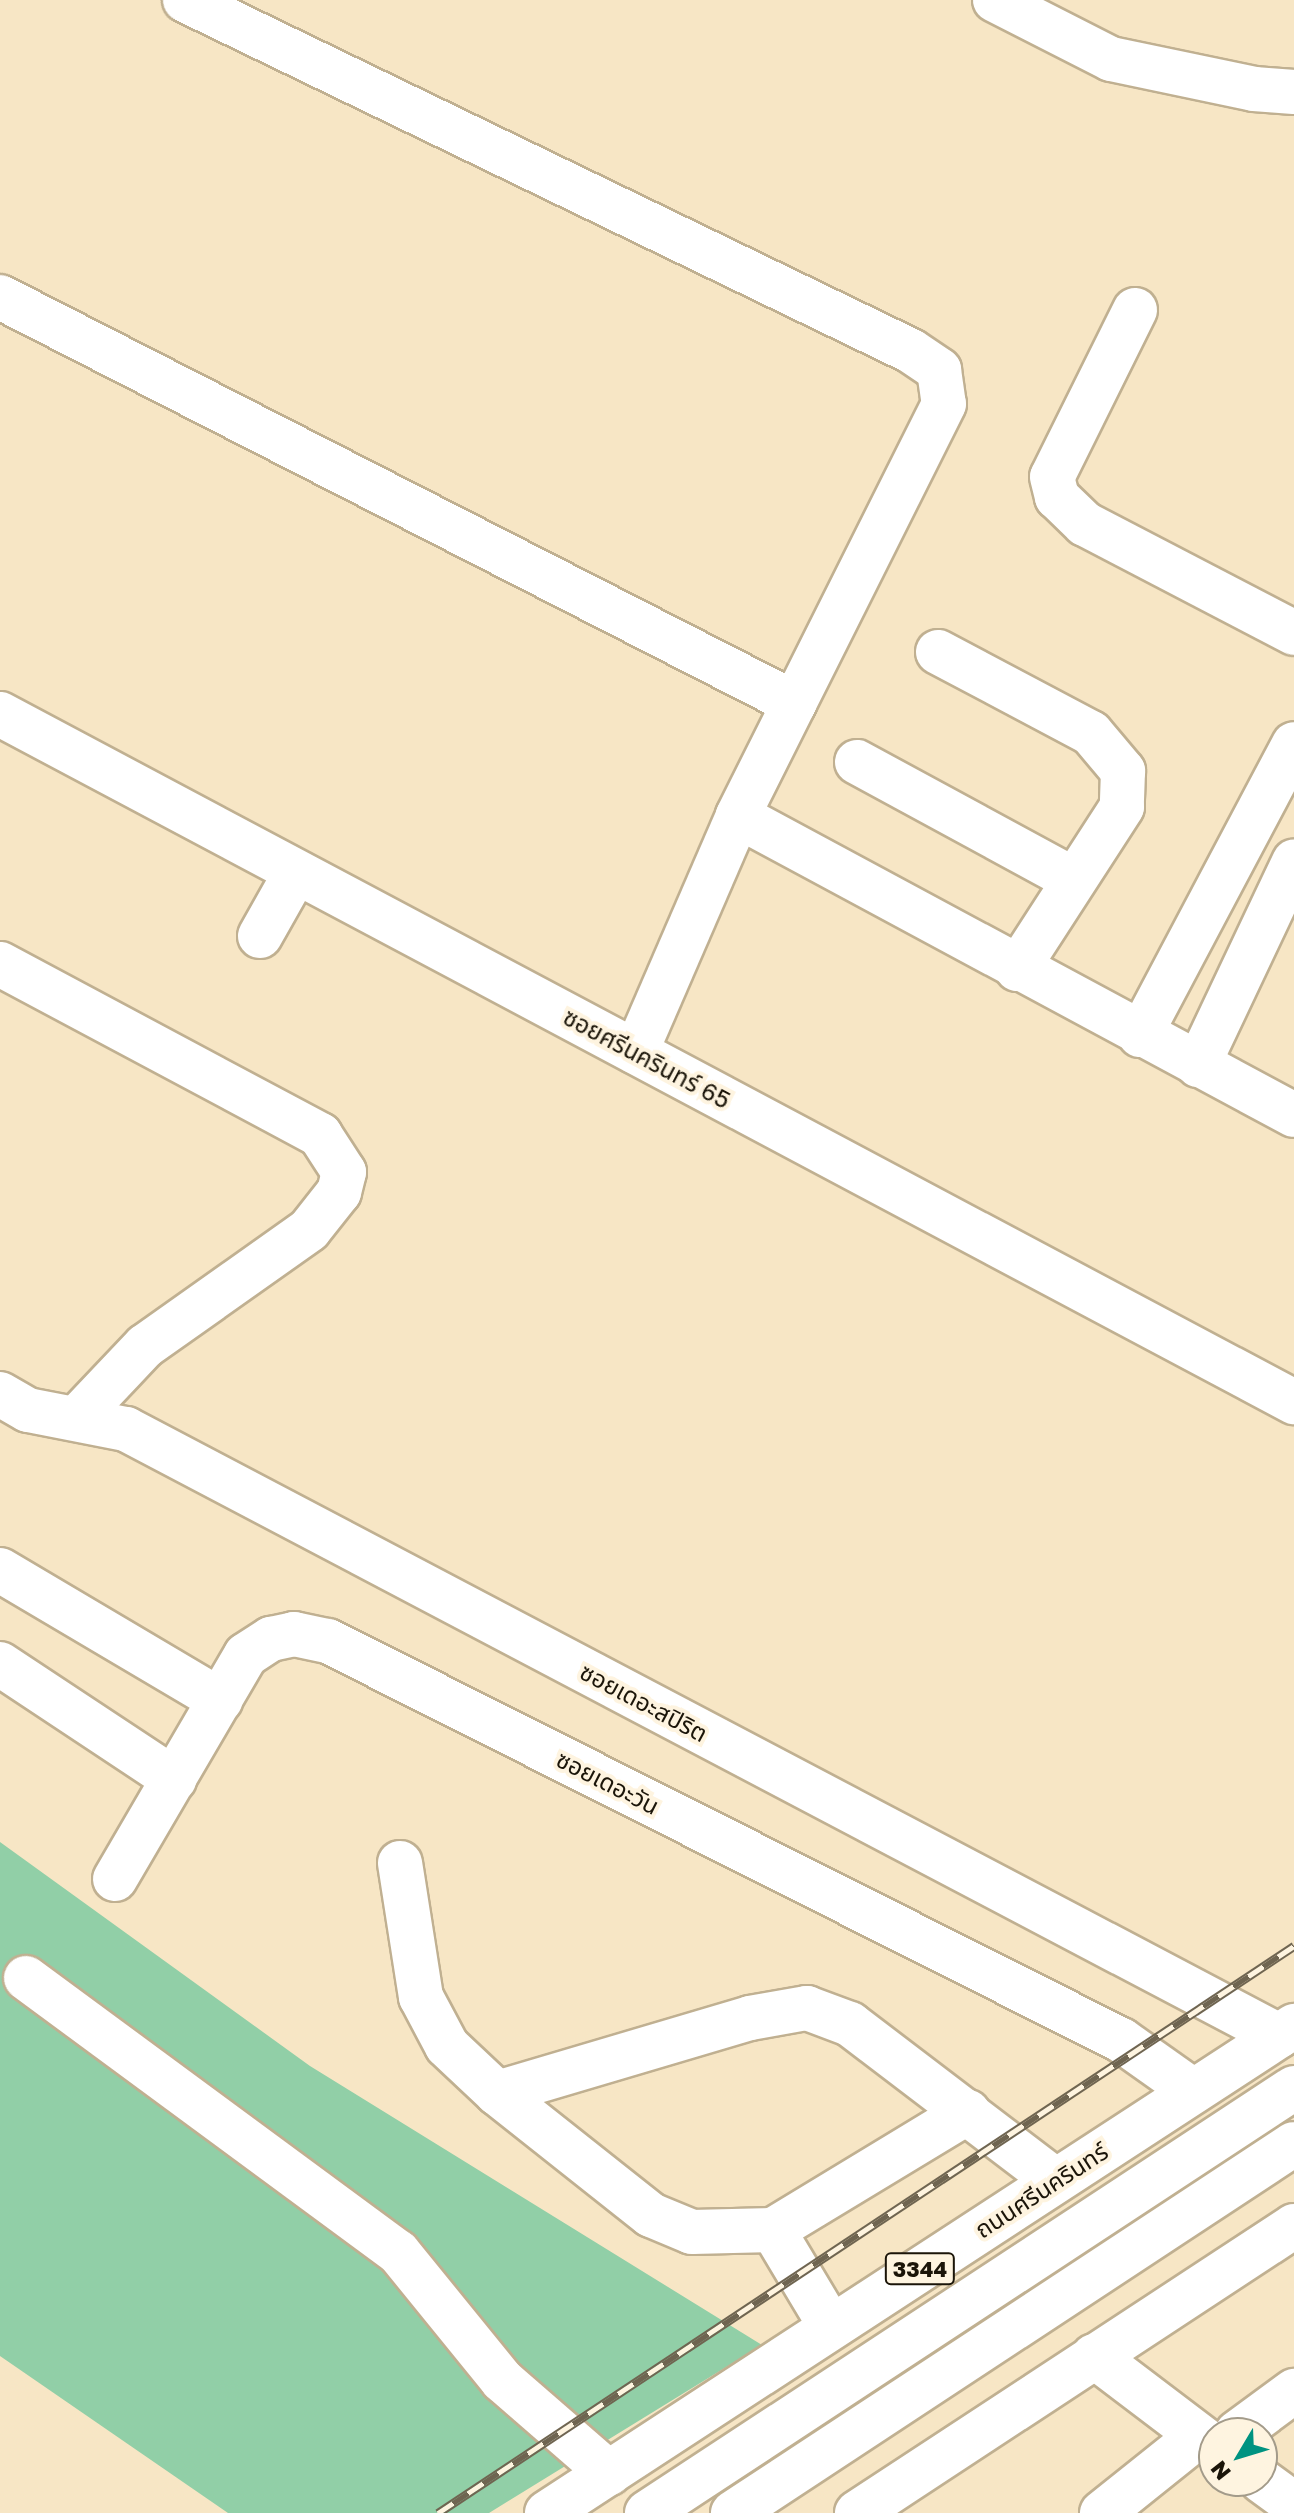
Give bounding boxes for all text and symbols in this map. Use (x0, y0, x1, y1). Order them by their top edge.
street label: ซอยศรีนครินทร์ 65 (559, 1002, 735, 1114)
street label: ซอยเดอะสปิริต (575, 1656, 713, 1748)
street label: ซอยเดอะวัน (552, 1744, 664, 1820)
street label: ถนนศรีนครินทร์ (969, 2136, 1113, 2244)
road number: 3344 (884, 2251, 956, 2287)
north arrow (1198, 2417, 1278, 2497)
text: N (1204, 2456, 1236, 2486)

